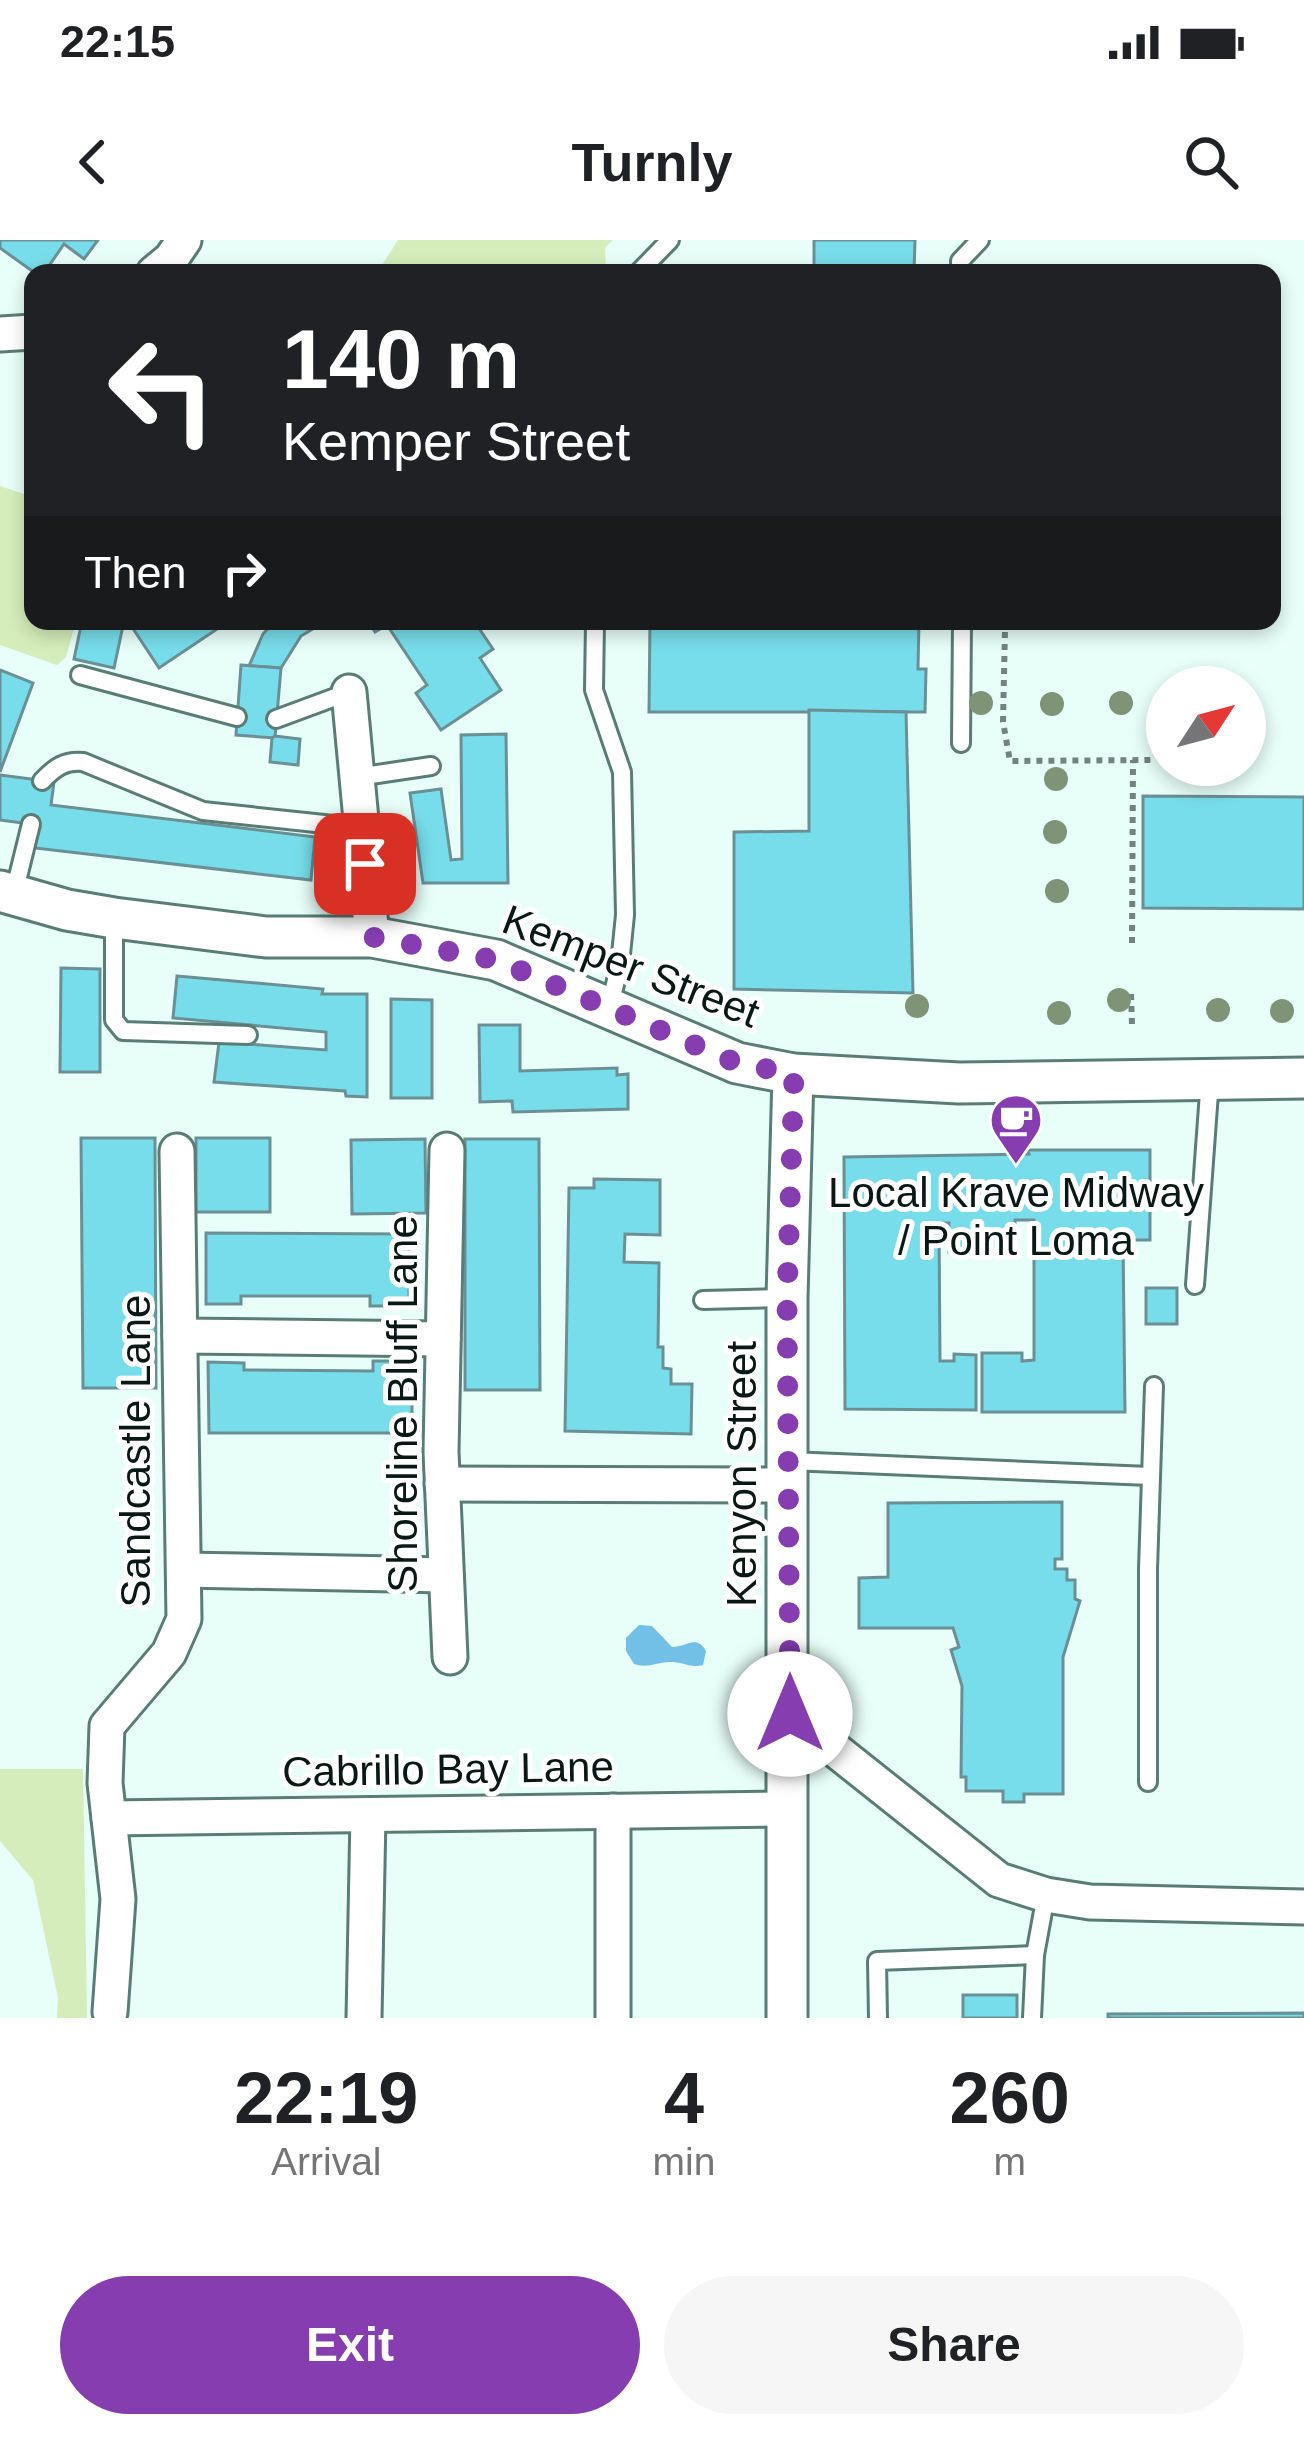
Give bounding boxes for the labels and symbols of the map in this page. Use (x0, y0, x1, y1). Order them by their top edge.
north arrow (1146, 666, 1266, 786)
pin (314, 813, 416, 915)
street label: Kemper Street (496, 896, 766, 1037)
cafe icon: Local Krave Midway / Point Loma (988, 1092, 1044, 1166)
place label: Local Krave Midway / Point Loma (828, 1169, 1204, 1264)
street label: Shoreline Bluff Lane (379, 1215, 426, 1593)
street label: Sandcastle Lane (112, 1295, 159, 1607)
street label: Kenyon Street (718, 1341, 765, 1607)
position arrow (727, 1651, 853, 1777)
street label: Cabrillo Bay Lane (282, 1743, 614, 1795)

